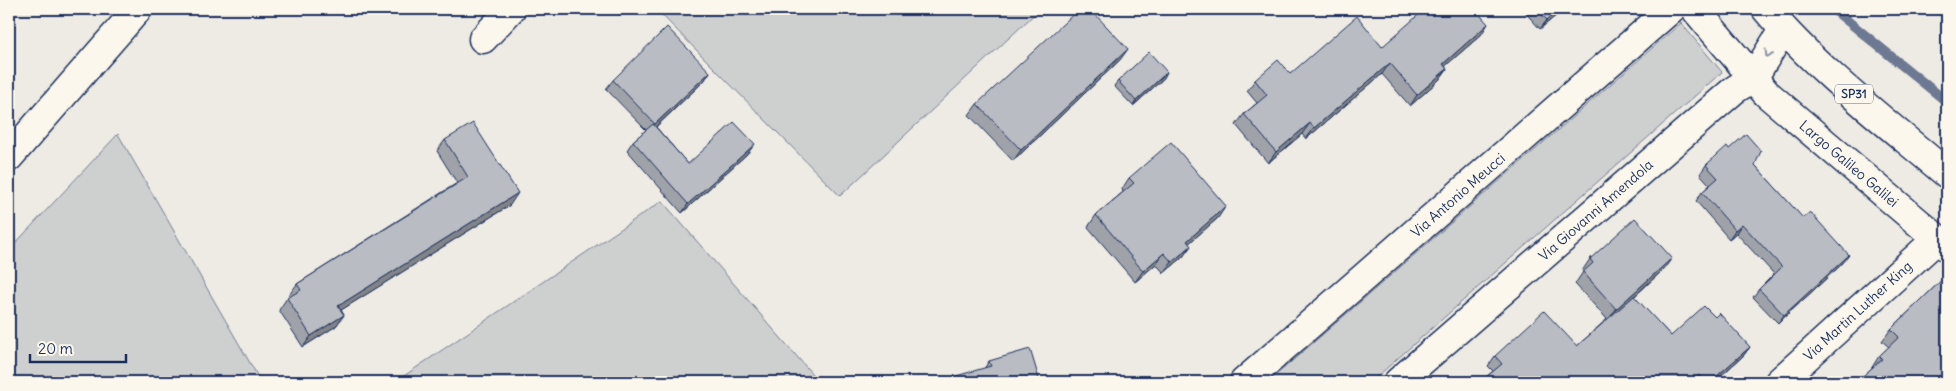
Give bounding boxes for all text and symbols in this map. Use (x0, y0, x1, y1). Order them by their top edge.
one-way arrow (1765, 49, 1775, 58)
road number: SP31 (1835, 85, 1873, 104)
street label: Largo Galileo Galilei (1796, 116, 1902, 211)
street label: Via Antonio Meucci (1407, 149, 1509, 241)
street label: Via Giovanni Amendola (1535, 155, 1657, 265)
street label: Via Martin Luther King (1800, 257, 1916, 365)
scale bar (30, 331, 126, 363)
text: 20 m (38, 339, 73, 358)

